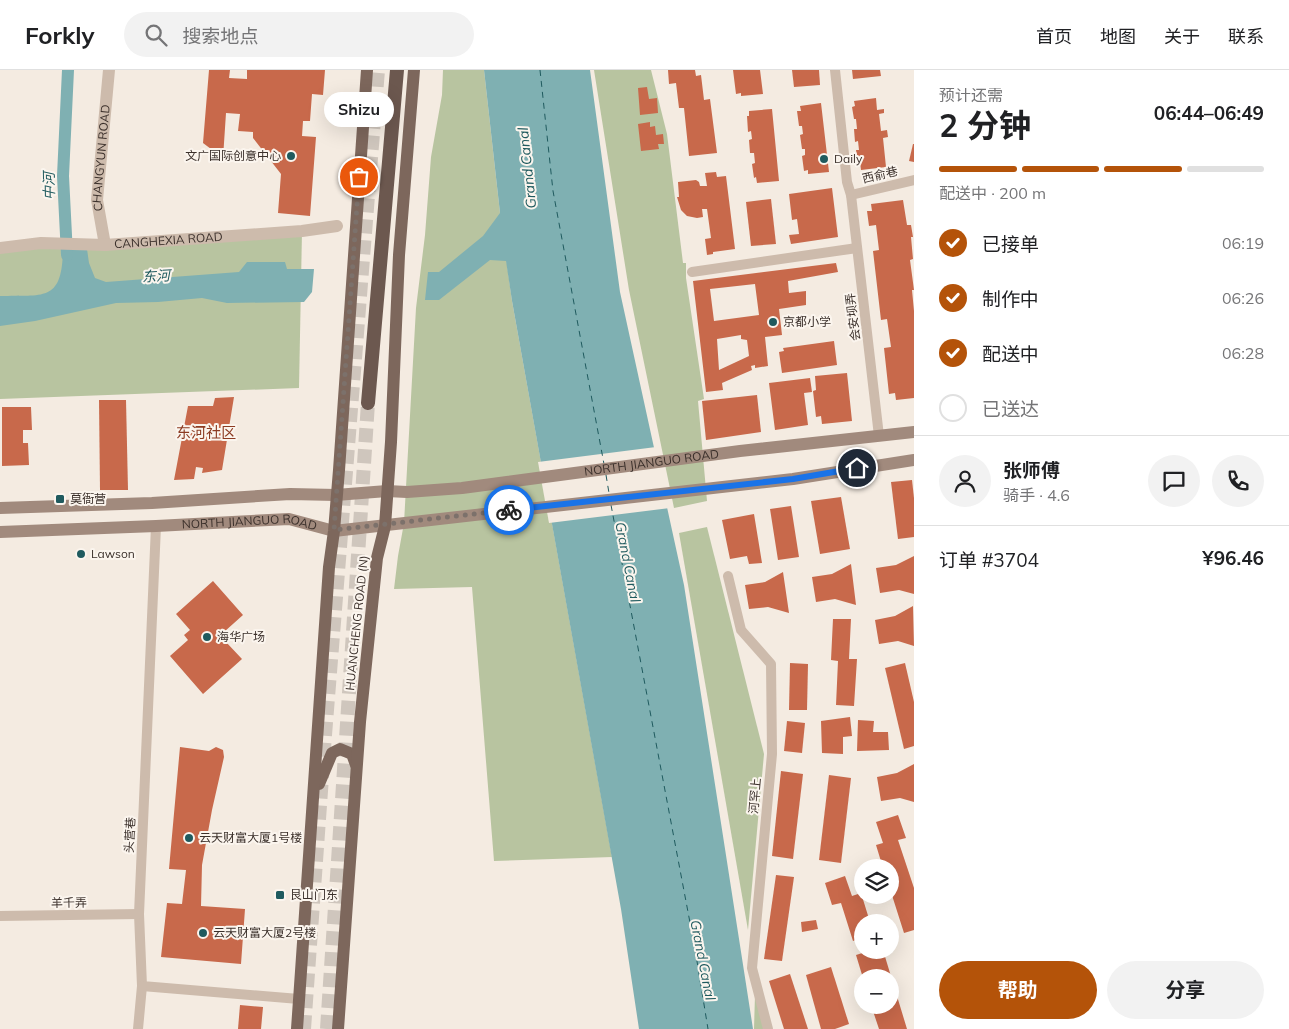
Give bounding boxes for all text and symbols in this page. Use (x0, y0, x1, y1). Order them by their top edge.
search box (124, 12, 474, 57)
text: Forkly (25, 20, 94, 50)
icon: search (142, 21, 170, 49)
text: 搜索地点 (182, 24, 259, 48)
text: 首页 (1036, 25, 1072, 48)
text: 地图 (1100, 25, 1136, 48)
text: 关于 (1164, 25, 1200, 48)
text: 联系 (1228, 25, 1264, 48)
text: 预计还需 (939, 85, 1003, 105)
callout: Shizu (324, 92, 394, 127)
text: Shizu (338, 99, 380, 119)
text: 06:44–06:49 (1154, 101, 1264, 125)
street label: CHANGYUN ROAD (89, 104, 113, 213)
text: 2 分钟 (939, 105, 1031, 145)
water label: Grand Canal (514, 126, 540, 210)
place label: 文广国际创意中心 (185, 148, 281, 163)
marker: 文广国际创意中心 (285, 150, 297, 162)
place label: Daily (834, 151, 863, 166)
marker: Daily (818, 153, 830, 165)
pin (338, 156, 380, 198)
icon: bag (345, 163, 373, 191)
street label: 西俞巷 (861, 163, 899, 186)
water label: 中河 (40, 169, 58, 200)
text: 配送中 · 200 m (939, 183, 1046, 203)
street label: CANGHEXIA ROAD (114, 229, 223, 251)
icon: check (939, 229, 967, 257)
text: 已接单 (982, 232, 1039, 256)
text: 06:19 (1222, 233, 1264, 253)
water label: 东河 (142, 266, 173, 286)
icon: check (939, 284, 967, 312)
text: 制作中 (982, 287, 1039, 311)
text: 06:26 (1222, 288, 1264, 308)
street label: 会安坝弄 (842, 292, 863, 342)
place label: 京都小学 (783, 314, 831, 329)
marker: 京都小学 (767, 316, 779, 328)
icon: check (939, 339, 967, 367)
text: 配送中 (982, 342, 1039, 366)
text: 06:28 (1222, 343, 1264, 363)
text: 已送达 (982, 397, 1039, 421)
district label: 东河社区 (176, 423, 236, 442)
street label: NORTH JIANGUO ROAD (583, 446, 720, 479)
pin (836, 447, 878, 489)
icon: home (843, 454, 871, 482)
button: person (939, 455, 991, 507)
button: chat (1148, 455, 1200, 507)
button: phone (1212, 455, 1264, 507)
text: 张师傅 (1003, 458, 1060, 482)
courier (484, 485, 534, 535)
text: 骑手 · 4.6 (1003, 485, 1070, 505)
place label: 莫衙营 (70, 491, 106, 506)
marker: 莫衙营 (54, 493, 66, 505)
icon: bike (495, 496, 523, 524)
street label: NORTH JIANGUO ROAD (181, 511, 319, 533)
water label: Grand Canal (611, 520, 645, 604)
place label: Lawson (91, 546, 135, 561)
text: ¥96.46 (1202, 546, 1264, 570)
marker: Lawson (75, 548, 87, 560)
text: 订单 #3704 (939, 548, 1039, 572)
street label: HUANCHENG ROAD (N) (342, 555, 371, 691)
place label: 海华广场 (217, 629, 265, 644)
marker: 海华广场 (201, 631, 213, 643)
street label: 河罕上 (745, 777, 764, 815)
street label: 头营巷 (121, 817, 138, 853)
place label: 云天财富大厦1号楼 (199, 830, 302, 845)
marker: 云天财富大厦1号楼 (183, 832, 195, 844)
map controls (854, 859, 899, 1014)
button: layers (854, 859, 899, 904)
place label: 艮山门东 (290, 887, 338, 902)
marker: 艮山门东 (274, 889, 286, 901)
street label: 羊千弄 (51, 895, 87, 910)
button: + (854, 914, 899, 959)
water label: Grand Canal (686, 918, 720, 1002)
place label: 云天财富大厦2号楼 (213, 925, 316, 940)
marker: 云天财富大厦2号楼 (197, 927, 209, 939)
button: 帮助 (939, 961, 1097, 1019)
button: 分享 (1107, 961, 1264, 1019)
button: − (854, 969, 899, 1014)

